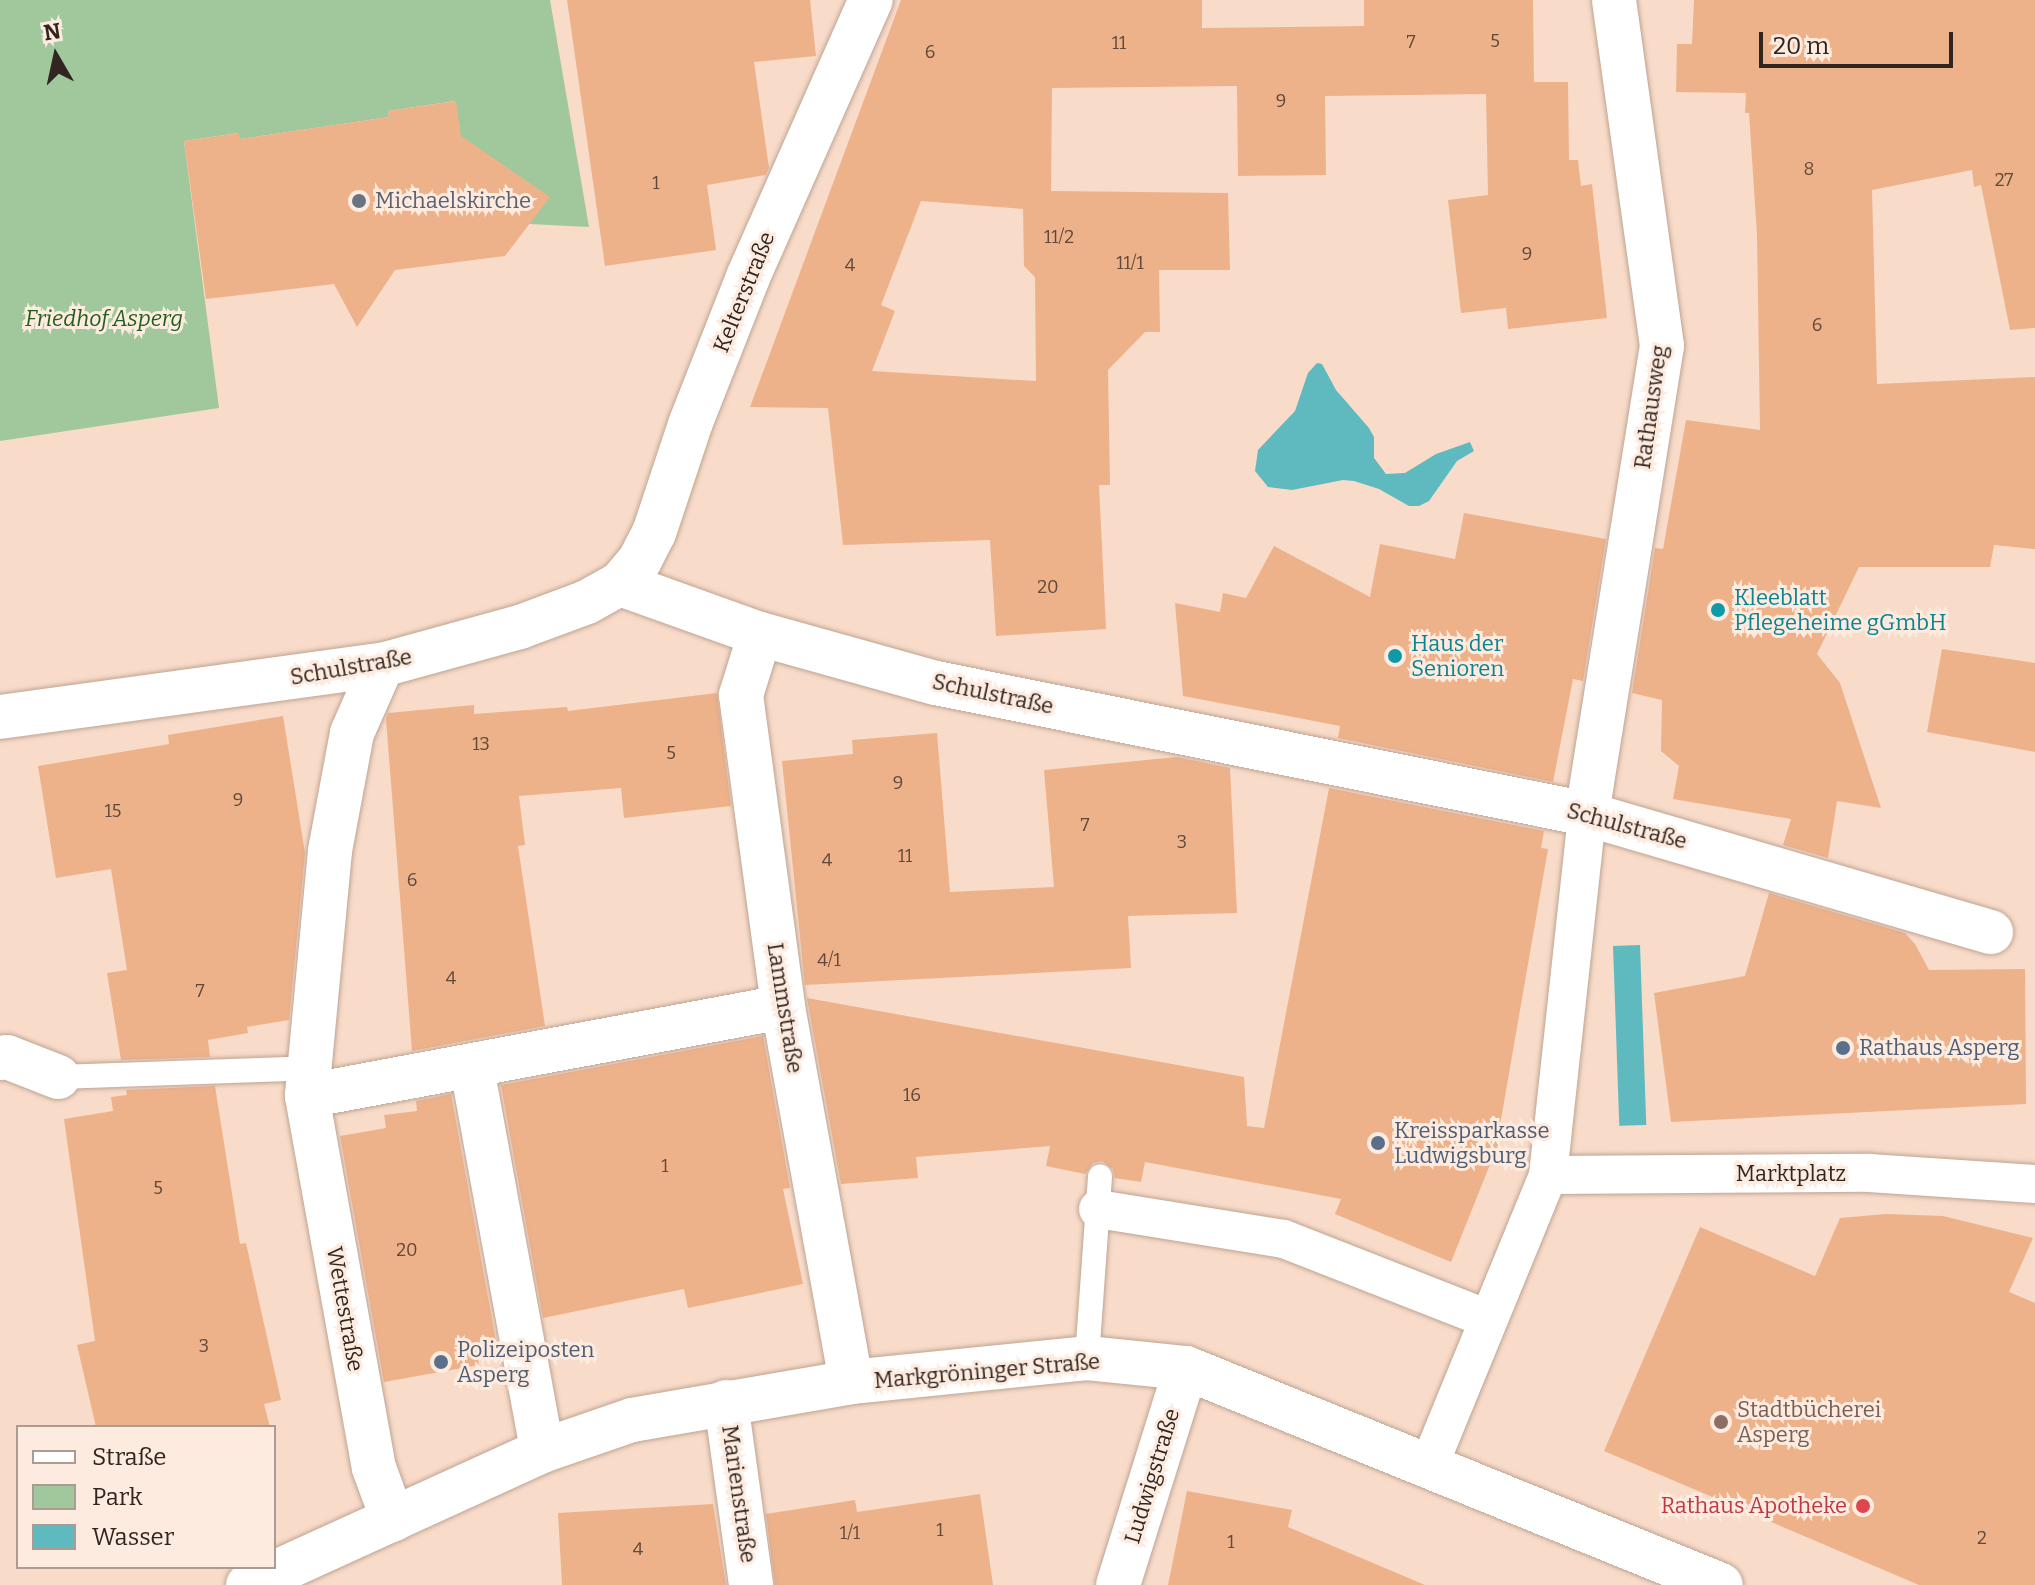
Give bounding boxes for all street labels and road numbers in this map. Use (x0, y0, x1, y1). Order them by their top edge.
street label: Kelterstraße (708, 228, 780, 356)
street label: Rathausweg (1629, 343, 1673, 471)
street label: Schulstraße (288, 643, 414, 691)
street label: Schulstraße (930, 668, 1056, 720)
street label: Schulstraße (1564, 797, 1690, 855)
street label: Lammstraße (762, 941, 808, 1075)
street label: Marktplatz (1736, 1161, 1846, 1187)
street label: Wettestraße (321, 1245, 369, 1373)
street label: Markgröninger Straße (873, 1348, 1101, 1394)
street label: Ludwigstraße (1119, 1405, 1185, 1547)
street label: Marienstraße (716, 1423, 762, 1565)

